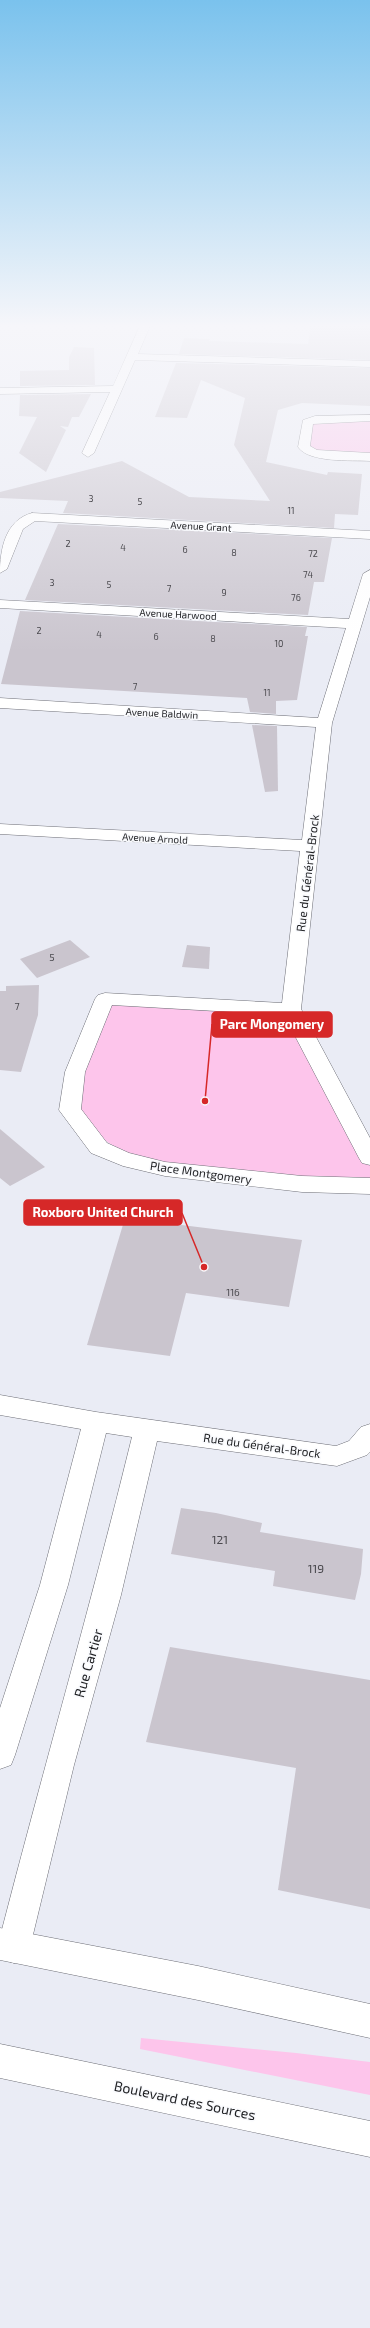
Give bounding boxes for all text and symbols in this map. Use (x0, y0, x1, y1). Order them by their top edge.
house number: 3 (88, 493, 94, 504)
house number: 5 (138, 496, 143, 507)
house number: 11 (287, 505, 295, 516)
street label: Avenue Grant (170, 518, 232, 534)
house number: 2 (65, 538, 71, 549)
house number: 4 (120, 542, 126, 553)
house number: 6 (182, 544, 188, 555)
house number: 8 (231, 547, 237, 558)
house number: 72 (308, 548, 318, 559)
house number: 74 (303, 569, 314, 580)
house number: 3 (49, 577, 55, 588)
house number: 5 (107, 579, 112, 590)
house number: 7 (167, 583, 172, 594)
house number: 9 (221, 587, 227, 598)
house number: 76 (291, 592, 301, 603)
street label: Avenue Harwood (139, 606, 217, 622)
house number: 2 (36, 625, 42, 636)
house number: 4 (96, 629, 102, 640)
house number: 6 (153, 631, 159, 642)
house number: 8 (210, 633, 216, 644)
house number: 10 (274, 638, 284, 649)
house number: 7 (133, 681, 138, 692)
house number: 11 (263, 687, 271, 698)
street label: Avenue Baldwin (125, 705, 199, 721)
street label: Rue du Général-Brock (293, 813, 321, 933)
street label: Avenue Arnold (122, 830, 188, 846)
house number: 5 (49, 951, 55, 963)
house number: 7 (14, 1000, 20, 1012)
callout: Parc Mongomery (212, 1012, 332, 1037)
text: Parc Mongomery (220, 1016, 325, 1032)
street label: Place Montgomery (149, 1158, 253, 1186)
callout: Roxboro United Church (24, 1200, 182, 1225)
text: Roxboro United Church (32, 1204, 174, 1220)
house number: 116 (226, 1286, 240, 1298)
street label: Rue du Général-Brock (203, 1430, 321, 1460)
house number: 121 (212, 1532, 228, 1546)
house number: 119 (308, 1561, 324, 1575)
street label: Rue Cartier (70, 1626, 106, 1699)
street label: Boulevard des Sources (113, 2077, 257, 2123)

